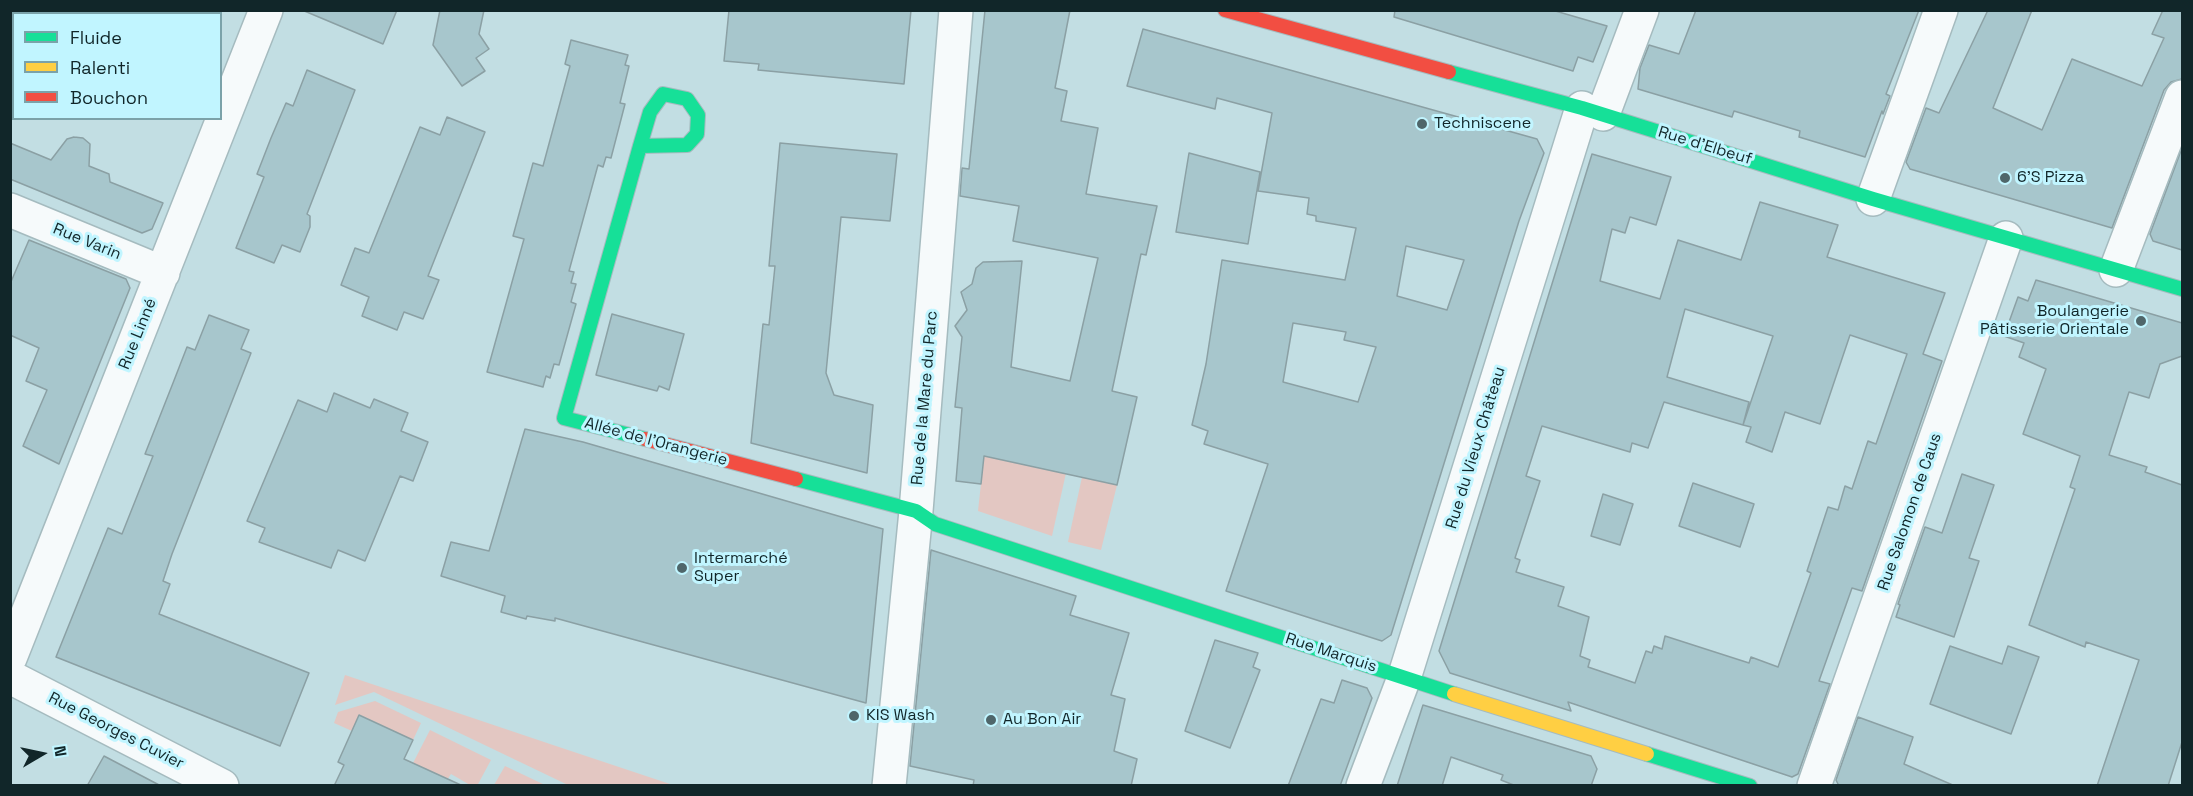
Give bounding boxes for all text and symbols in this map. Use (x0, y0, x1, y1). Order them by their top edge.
legend (12, 12, 222, 120)
text: Fluide (70, 26, 122, 49)
text: Ralenti (70, 56, 130, 79)
text: Bouchon (70, 86, 148, 109)
place label: Techniscene (1434, 114, 1531, 134)
marker: Techniscene (1415, 117, 1429, 131)
street label: Rue d'Elbeuf (1656, 123, 1754, 169)
place label: 6'S Pizza (2017, 168, 2084, 188)
marker: 6'S Pizza (1998, 171, 2012, 185)
street label: Rue Varin (50, 220, 124, 264)
street label: Rue Linné (115, 296, 161, 372)
place label: Boulangerie Pâtisserie Orientale (1980, 302, 2129, 340)
street label: Rue de la Mare du Parc (908, 310, 942, 486)
marker: Boulangerie Pâtisserie Orientale (2134, 314, 2148, 328)
street label: Rue du Vieux Château (1442, 365, 1510, 531)
street label: Allée de l'Orangerie (582, 414, 730, 470)
street label: Rue Salomon de Caus (1874, 431, 1946, 593)
place label: Intermarché Super (694, 549, 788, 587)
marker: Intermarché Super (675, 561, 689, 575)
street label: Rue Marquis (1283, 629, 1379, 677)
street label: Rue Georges Cuvier (45, 689, 187, 773)
place label: KIS Wash (866, 706, 935, 726)
marker: KIS Wash (847, 709, 861, 723)
place label: Au Bon Air (1003, 710, 1081, 730)
marker: Au Bon Air (984, 713, 998, 727)
north arrow (12, 724, 72, 784)
text: N (49, 744, 71, 758)

